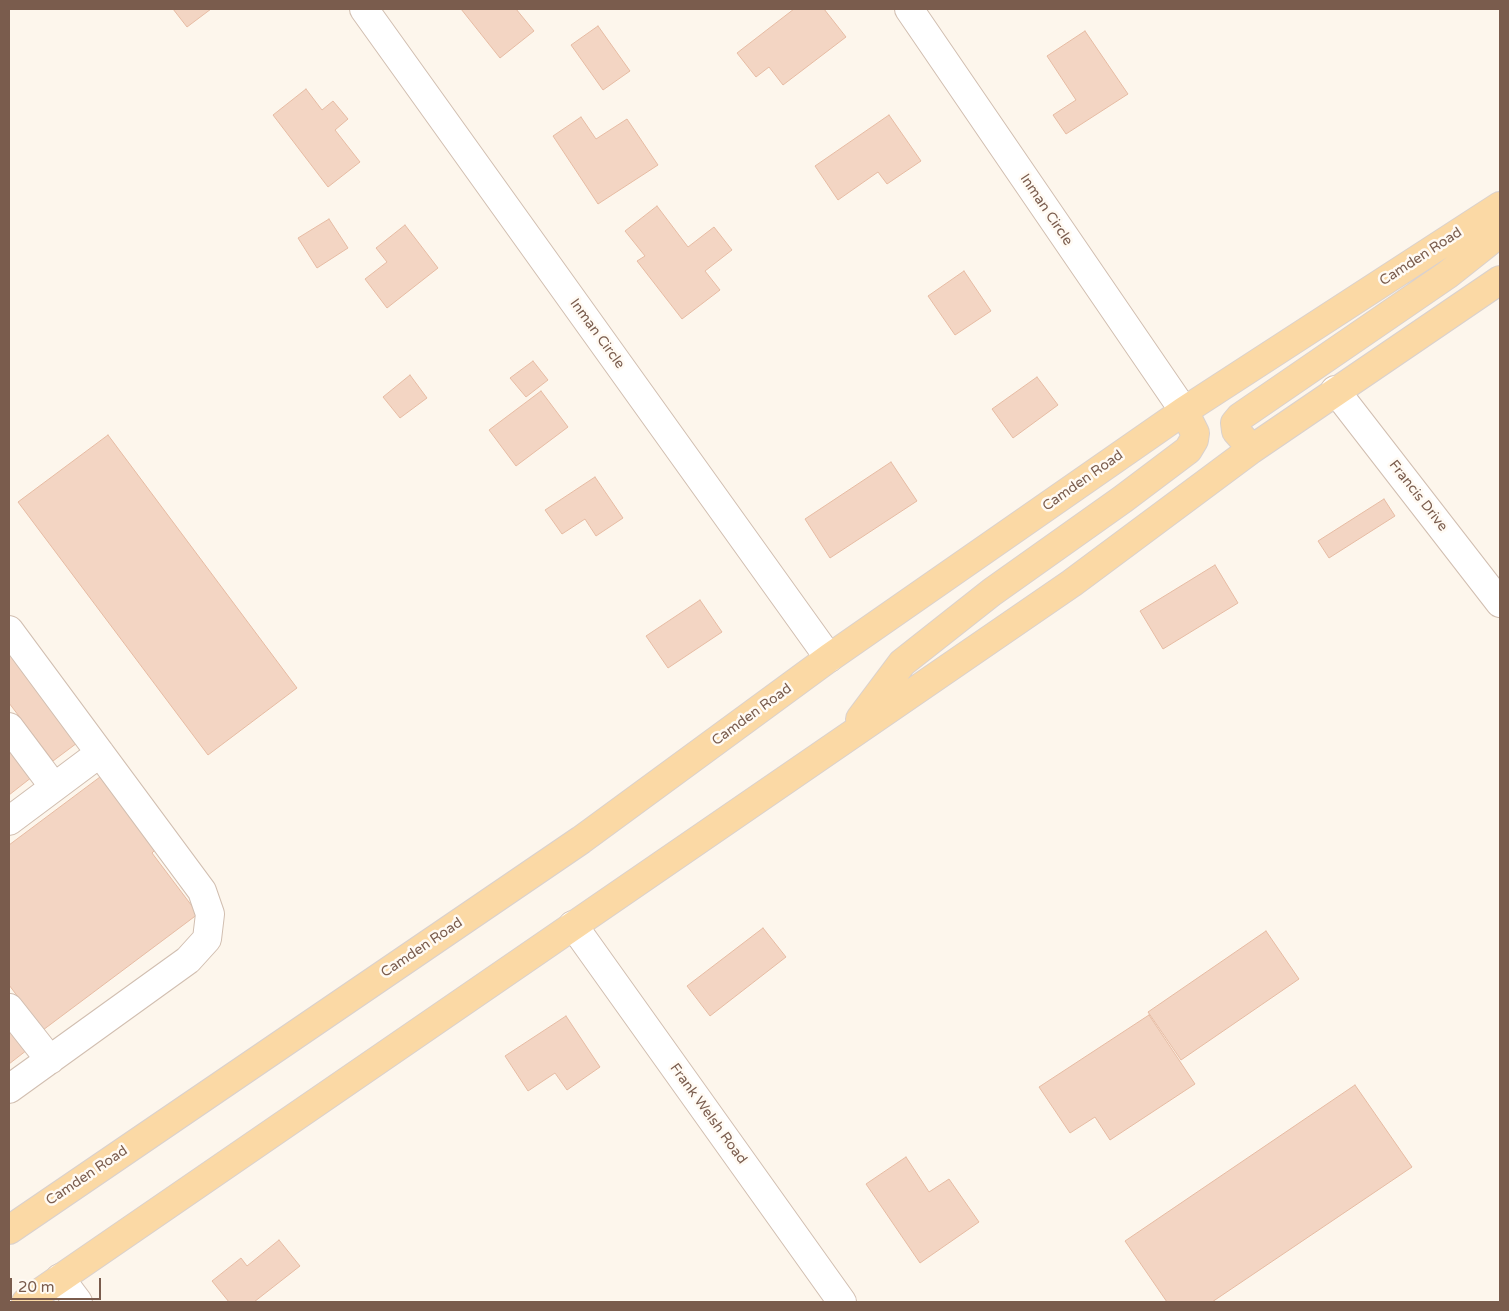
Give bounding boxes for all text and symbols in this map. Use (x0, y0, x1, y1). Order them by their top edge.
street label: Inman Circle (1016, 171, 1076, 249)
street label: Camden Road (1377, 224, 1465, 290)
street label: Inman Circle (566, 296, 628, 372)
street label: Camden Road (1039, 447, 1127, 515)
street label: Francis Drive (1385, 457, 1451, 535)
street label: Camden Road (709, 680, 795, 750)
street label: Camden Road (378, 915, 466, 981)
street label: Frank Welsh Road (666, 1060, 750, 1168)
street label: Camden Road (43, 1143, 131, 1209)
scale bar (12, 1268, 104, 1300)
text: 20 m (18, 1278, 55, 1296)

